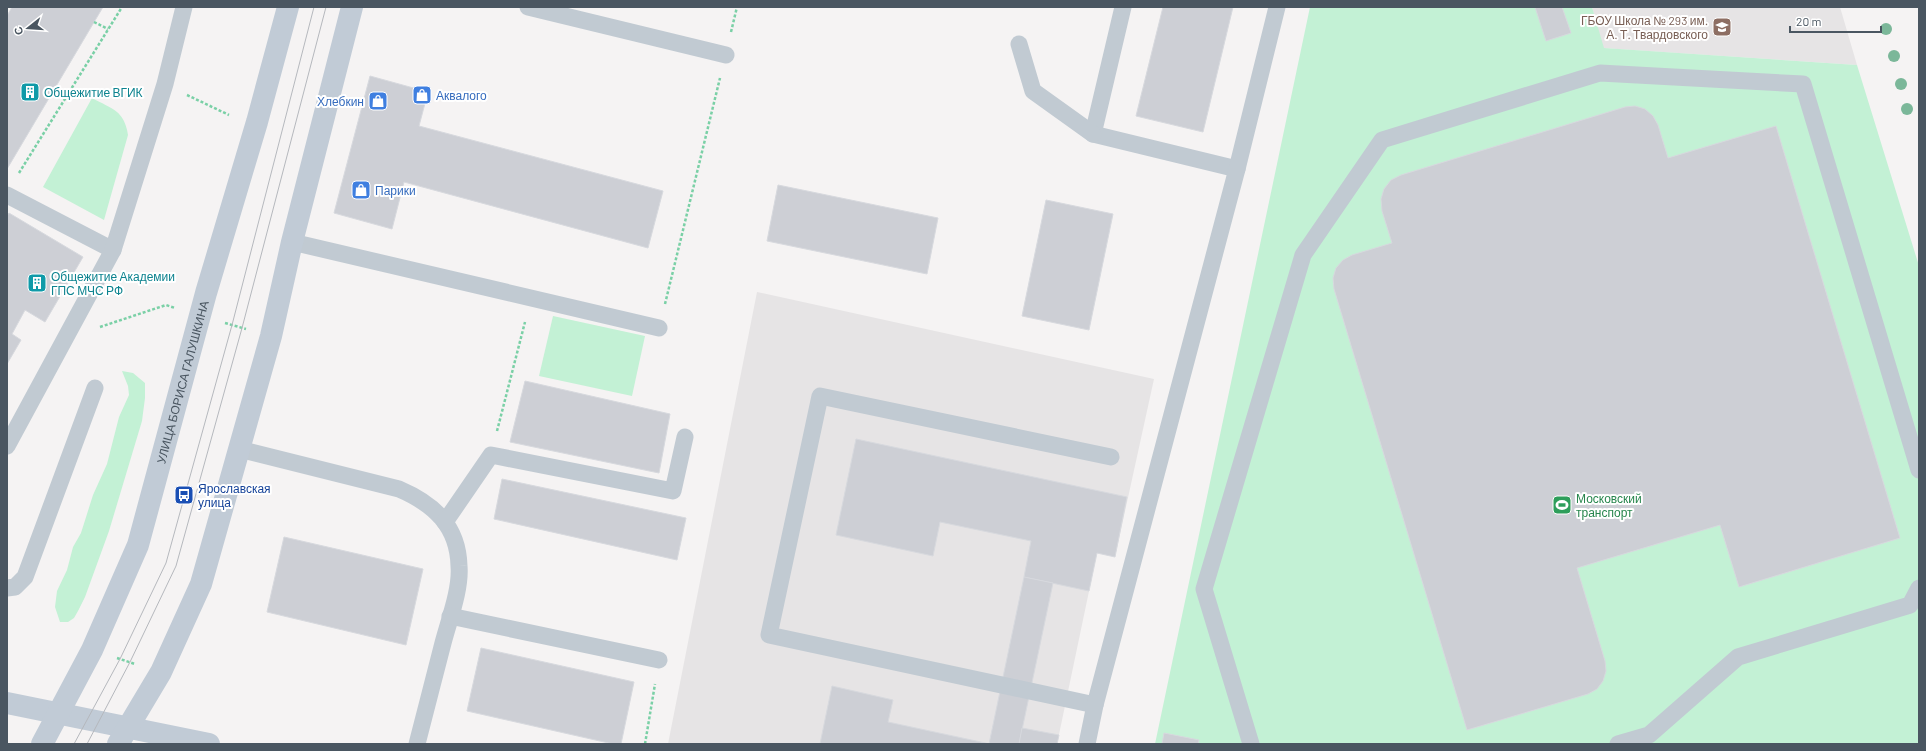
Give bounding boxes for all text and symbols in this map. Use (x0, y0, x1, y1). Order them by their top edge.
north arrow (8, 8, 48, 48)
scale bar (1790, 8, 1881, 34)
place label: ГБОУ Школа № 293 им. А. Т. Твардовского (1581, 13, 1708, 42)
text: 20 m (1796, 14, 1822, 28)
school or university icon: ГБОУ Школа № 293 им. А. Т. Твардовского (1711, 16, 1733, 38)
text: С (11, 25, 25, 37)
building icon: Общежитие ВГИК (19, 81, 41, 103)
shop icon: Аквалого (411, 84, 433, 106)
place label: Общежитие ВГИК (44, 85, 143, 100)
place label: Аквалого (436, 88, 487, 102)
shop icon: Хлебкин (367, 90, 389, 112)
place label: Хлебкин (317, 94, 364, 108)
shop icon: Парики (350, 179, 372, 201)
place label: Парики (375, 183, 416, 198)
place label: Общежитие Академии ГПС МЧС РФ (51, 269, 175, 297)
building icon: Общежитие Академии ГПС МЧС РФ (26, 272, 48, 294)
street label: УЛИЦА БОРИСА ГАЛУШКИНА (153, 299, 211, 465)
place label: Ярославская улица (198, 481, 271, 510)
bus stop icon: Ярославская улица (173, 484, 195, 506)
place label: Московский транспорт (1576, 491, 1642, 520)
sports icon: Московский транспорт (1551, 494, 1573, 516)

